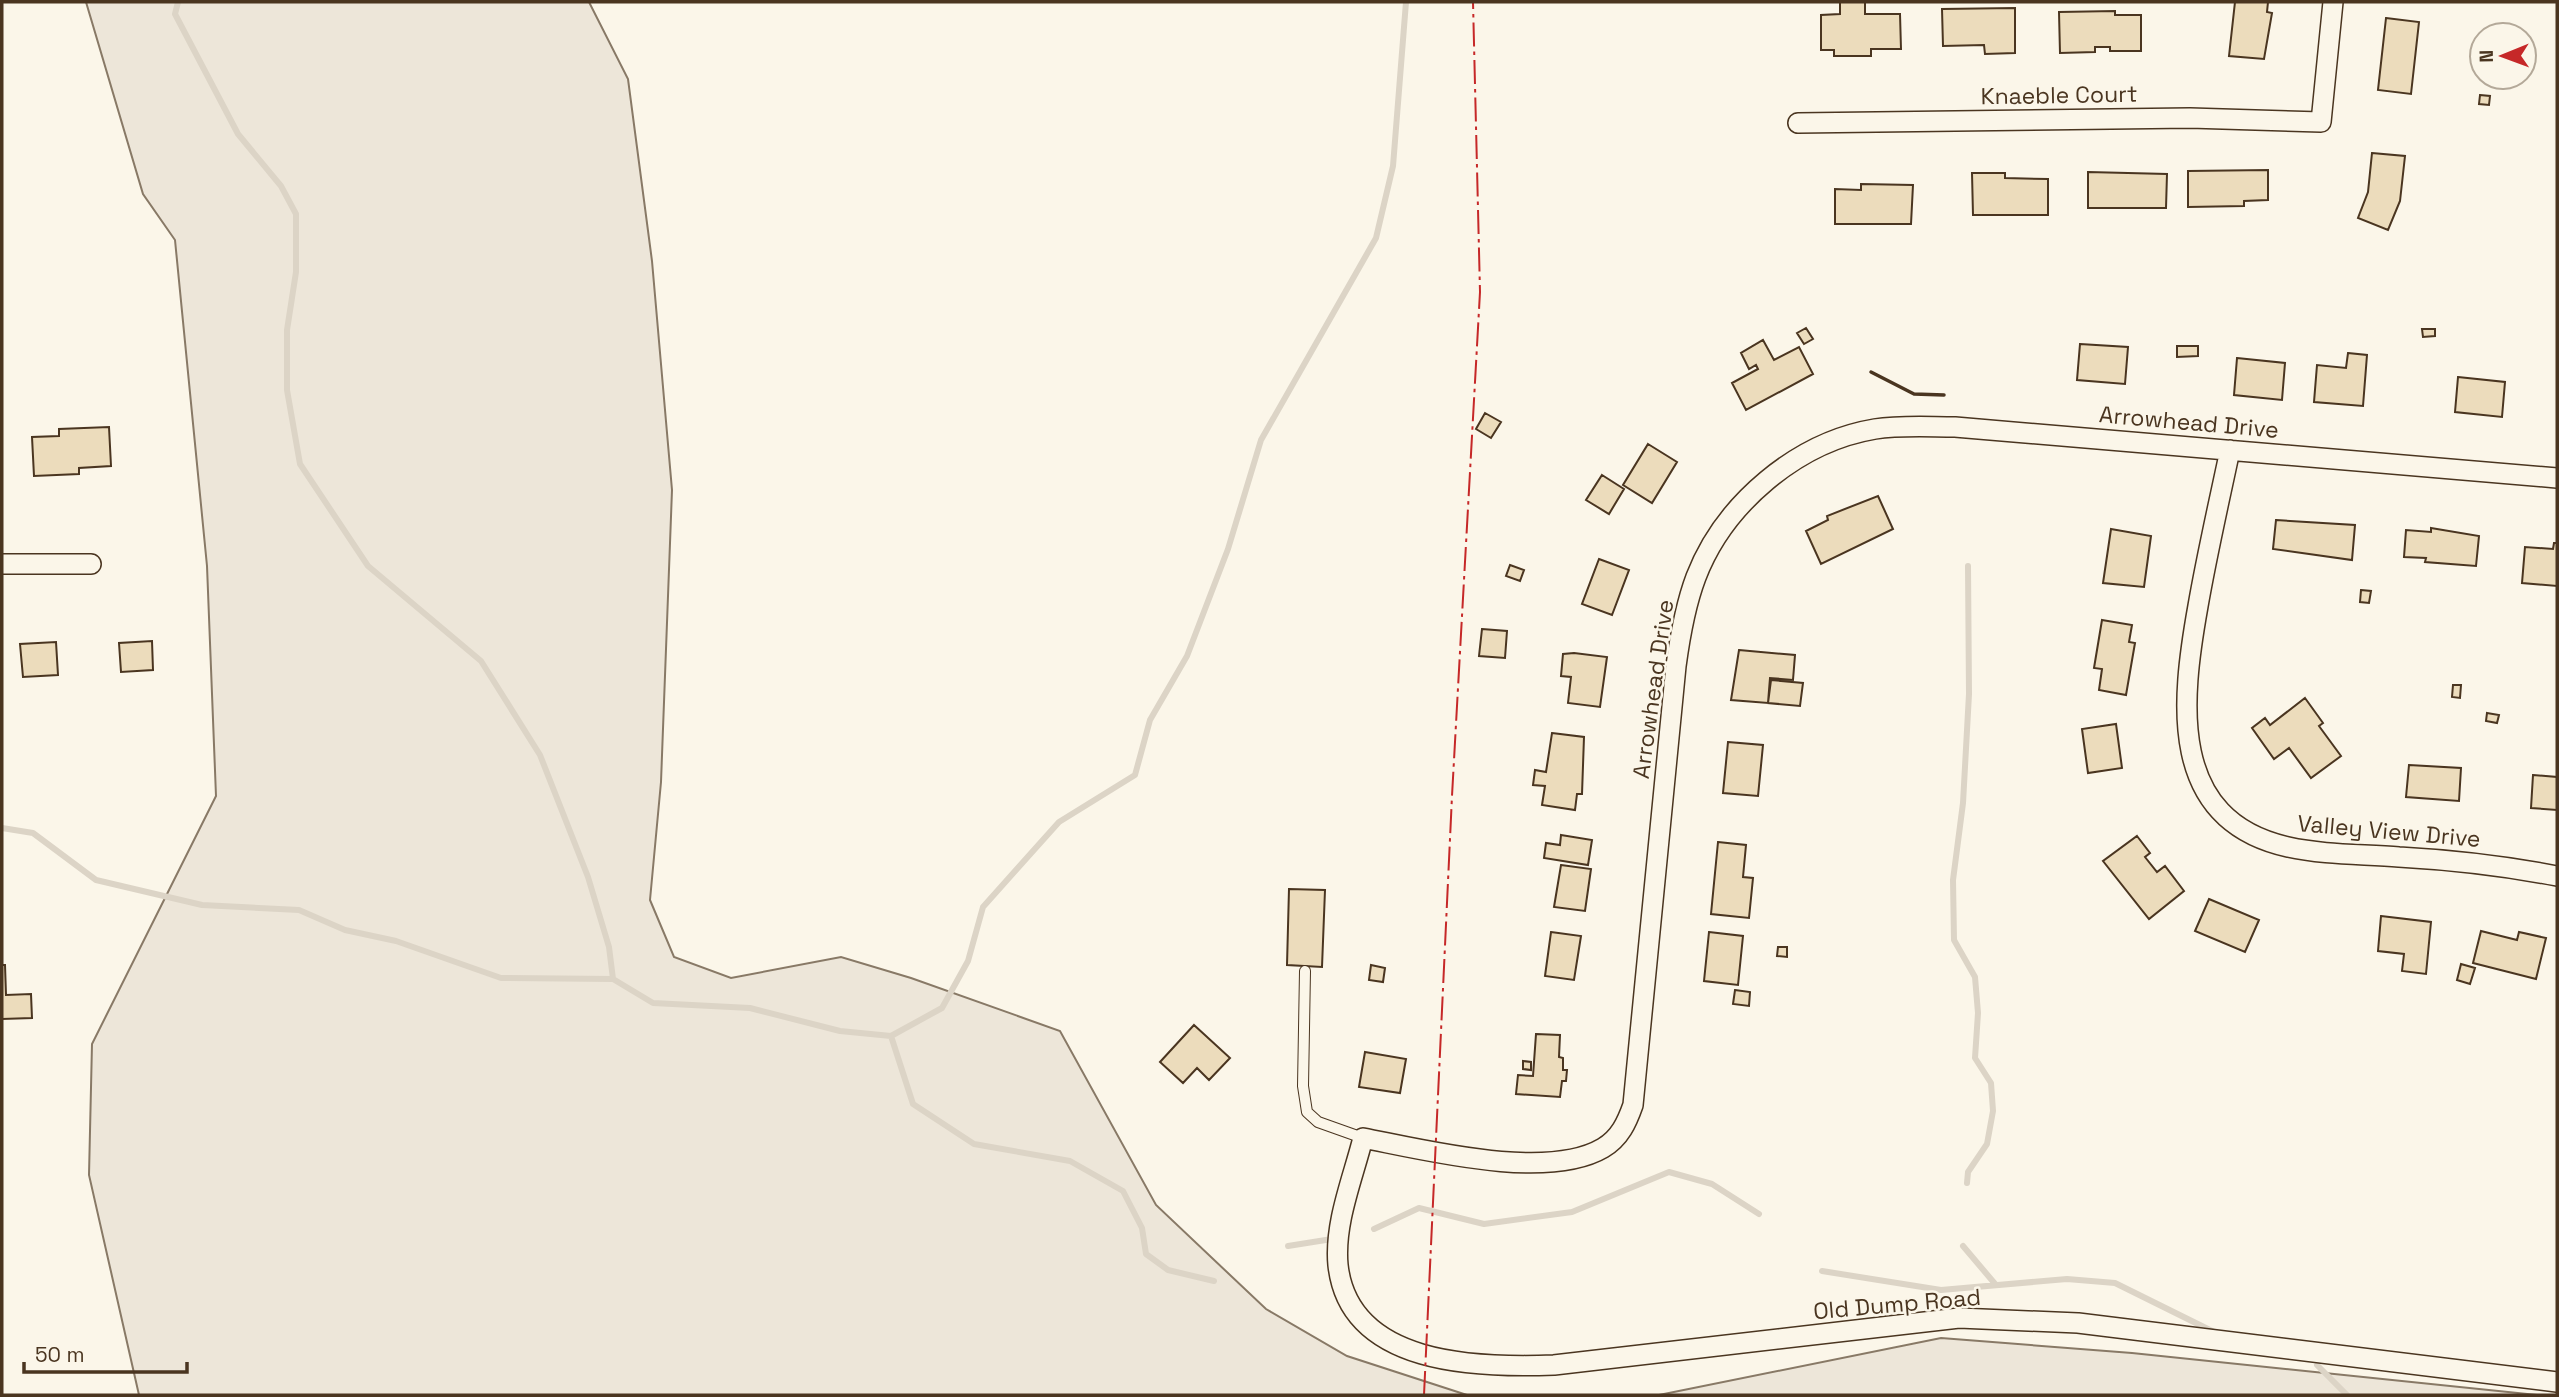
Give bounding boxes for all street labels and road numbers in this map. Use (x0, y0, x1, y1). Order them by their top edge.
street label: Knaeble Court (1980, 79, 2138, 111)
street label: Arrowhead Drive (2098, 399, 2280, 445)
street label: Arrowhead Drive (1626, 598, 1680, 780)
street label: Valley View Drive (2296, 808, 2482, 854)
street label: Old Dump Road (1812, 1282, 1982, 1326)

